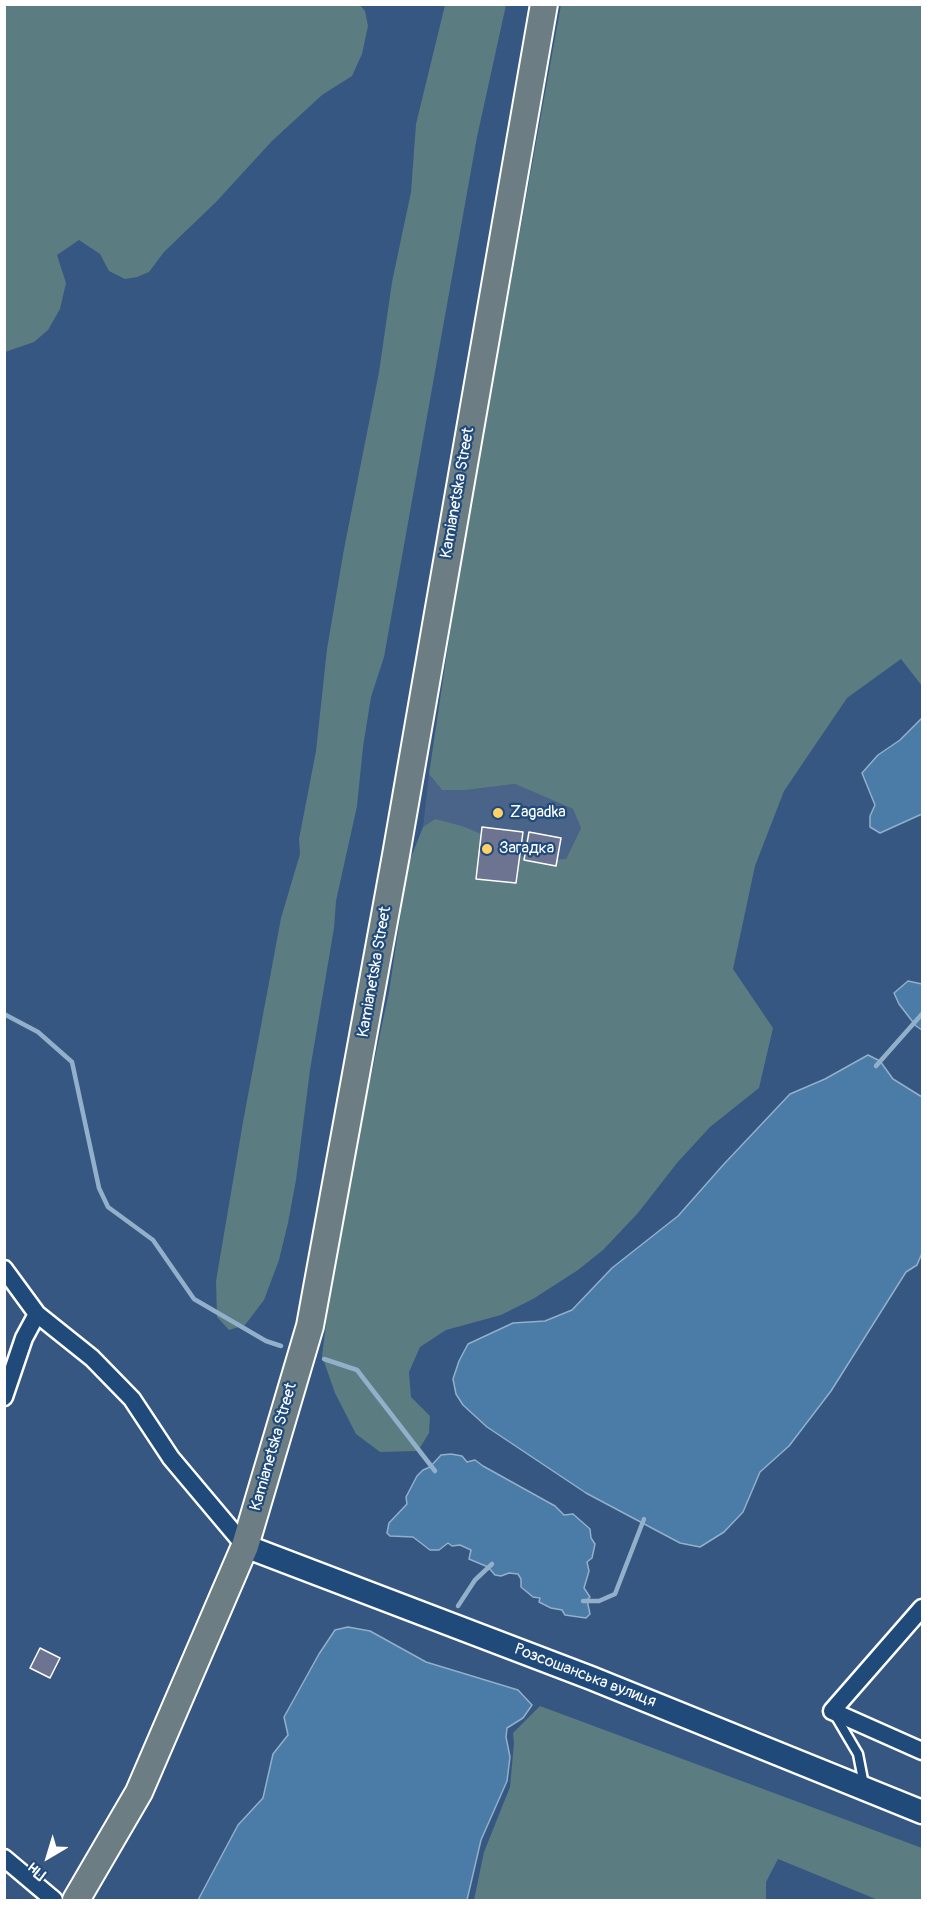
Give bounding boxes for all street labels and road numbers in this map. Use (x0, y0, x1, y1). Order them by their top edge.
street label: Kamianetska Street (437, 426, 479, 560)
street label: Kamianetska Street (354, 905, 396, 1039)
street label: Kamianetska Street (246, 1381, 302, 1513)
street label: Розсошанська вулиця (511, 1640, 659, 1712)

